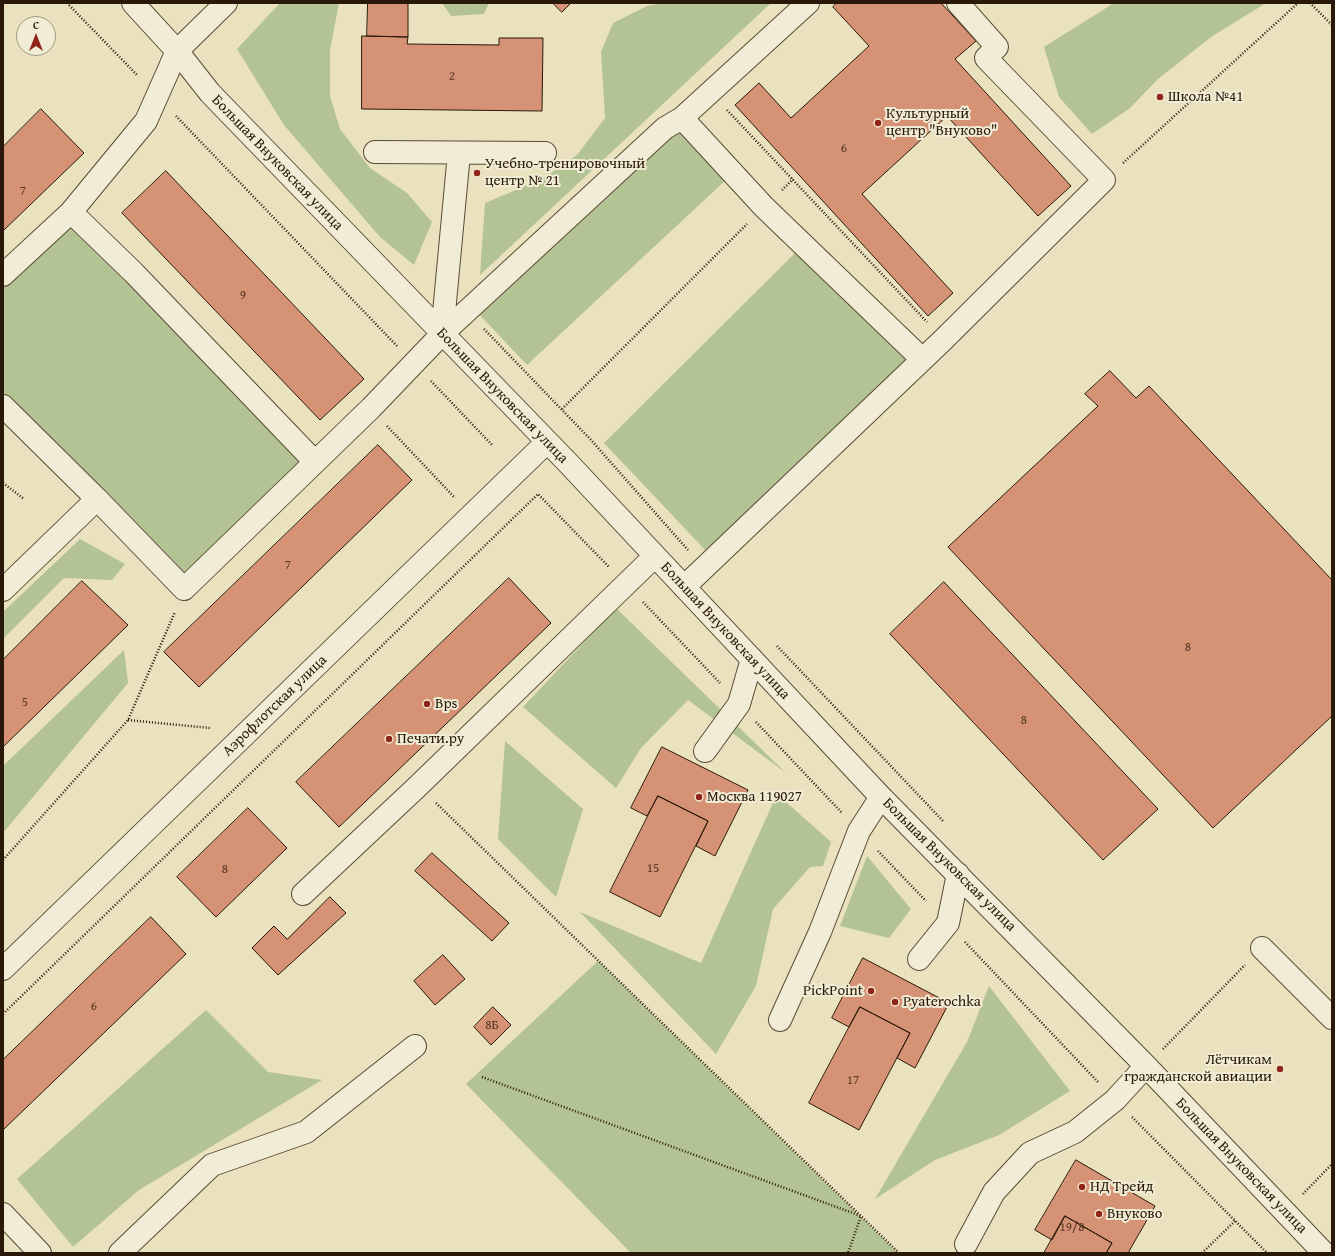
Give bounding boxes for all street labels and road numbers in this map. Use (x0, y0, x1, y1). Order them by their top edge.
street label: Большая Внуковская улица (207, 91, 347, 235)
street label: Большая Внуковская улица (432, 324, 572, 468)
street label: Большая Внуковская улица (656, 558, 794, 704)
street label: Аэрофлотская улица (219, 652, 331, 760)
street label: Большая Внуковская улица (878, 794, 1020, 936)
street label: Большая Внуковская улица (1171, 1094, 1311, 1238)

